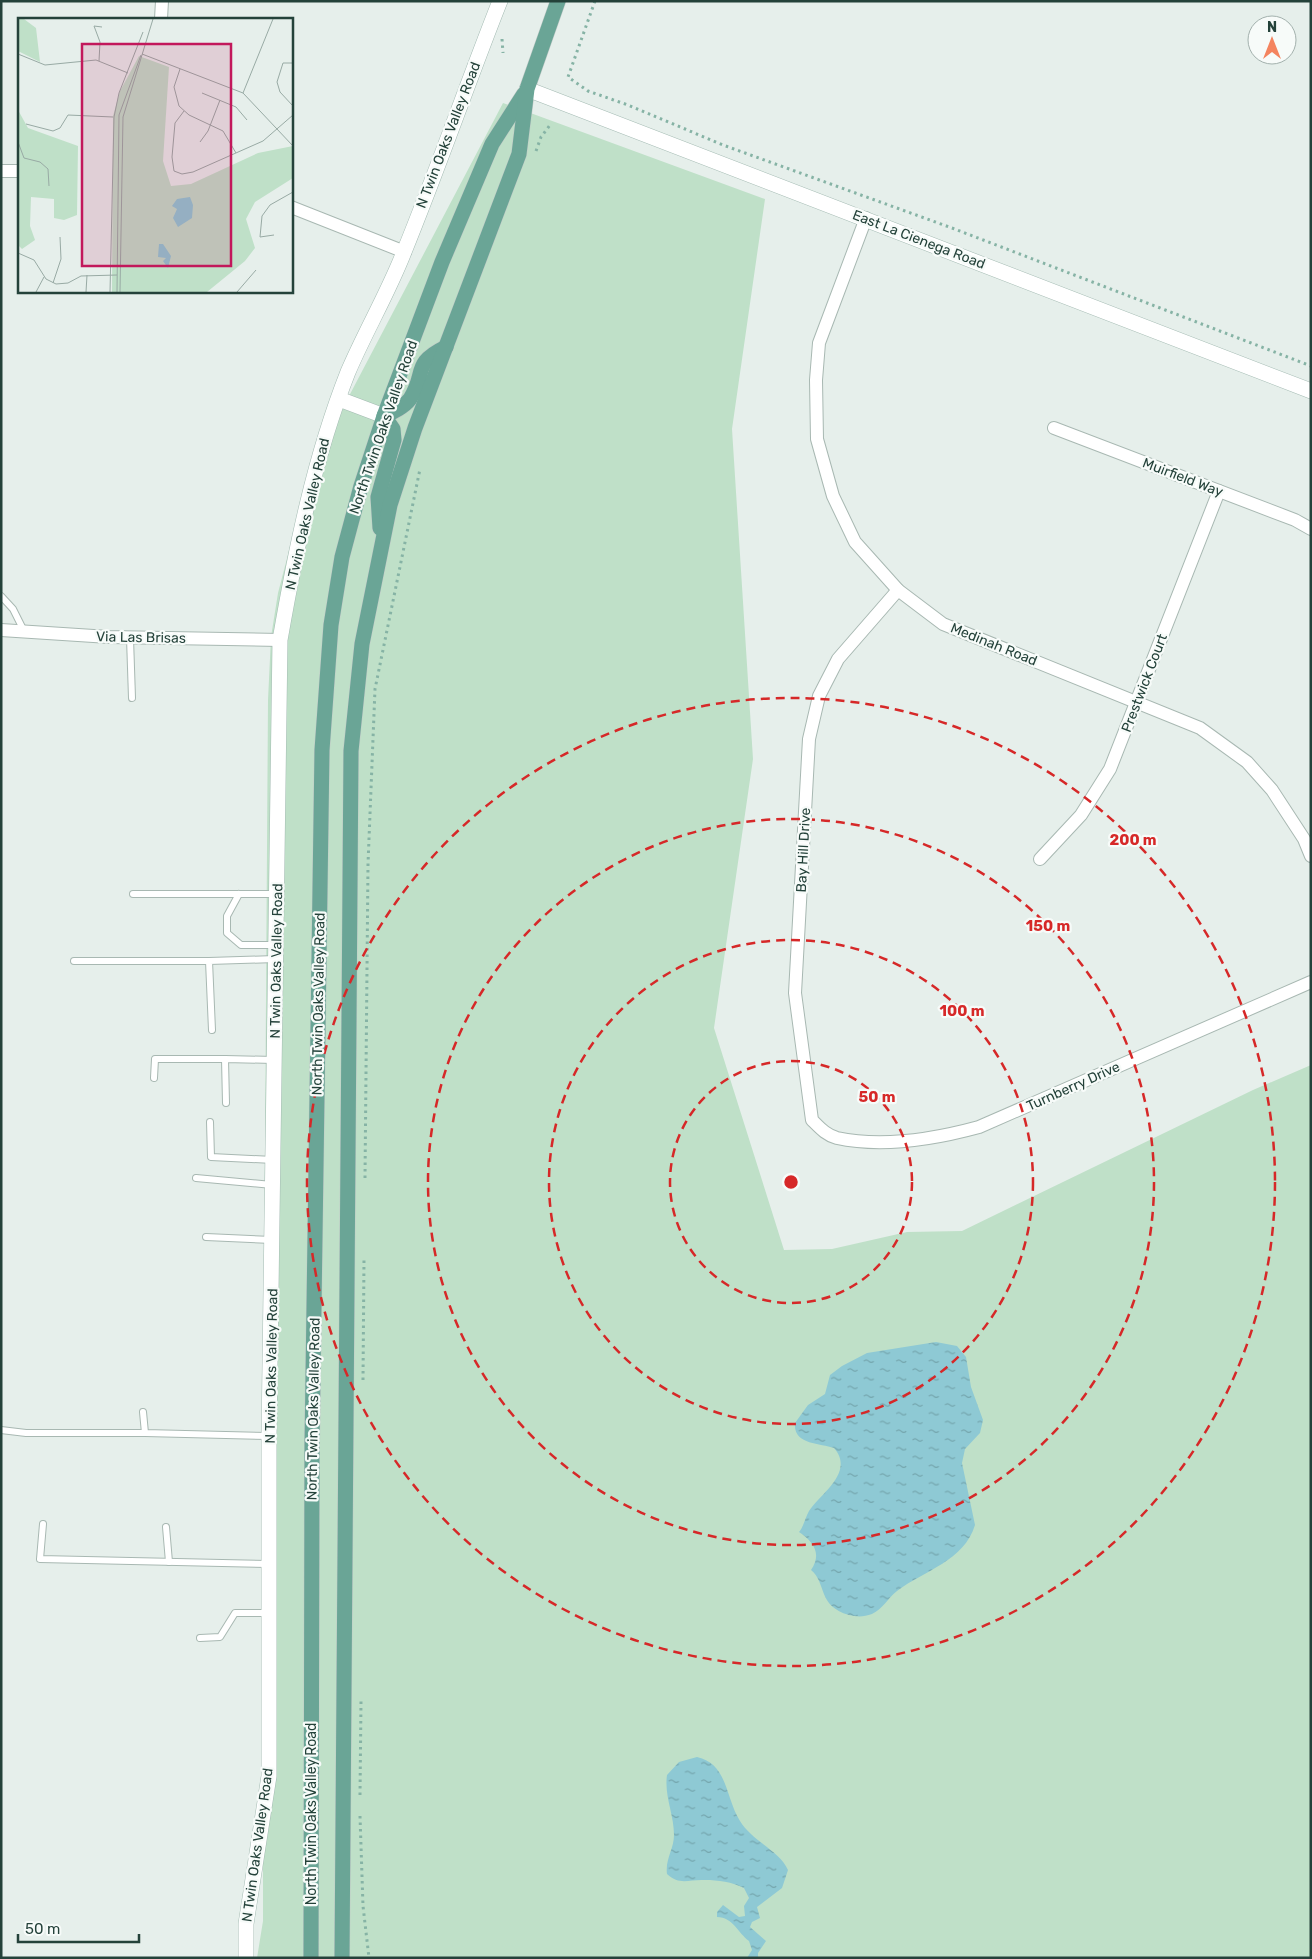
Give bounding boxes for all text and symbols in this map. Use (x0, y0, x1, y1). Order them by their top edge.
north arrow (1247, 15, 1297, 65)
inset map (18, 18, 292, 292)
text: N (1267, 19, 1277, 36)
street label: N Twin Oaks Valley Road (413, 60, 484, 211)
street label: East La Cienega Road (850, 206, 988, 273)
street label: North Twin Oaks Valley Road (346, 338, 421, 516)
street label: N Twin Oaks Valley Road (282, 437, 333, 592)
street label: Muirfield Way (1140, 454, 1226, 501)
street label: Medinah Road (948, 619, 1040, 670)
street label: Via Las Brisas (96, 628, 186, 647)
street label: Prestwick Court (1118, 631, 1171, 735)
street label: Bay Hill Drive (793, 807, 814, 893)
text: 200 m (1109, 831, 1157, 849)
street label: N Twin Oaks Valley Road (267, 883, 286, 1039)
street label: North Twin Oaks Valley Road (308, 913, 329, 1096)
text: 150 m (1026, 917, 1070, 935)
text: 100 m (940, 1002, 984, 1020)
street label: Turnberry Drive (1024, 1058, 1123, 1115)
text: 50 m (859, 1088, 895, 1106)
centre of rings (782, 1173, 800, 1191)
street label: N Twin Oaks Valley Road (262, 1288, 281, 1444)
street label: North Twin Oaks Valley Road (303, 1318, 324, 1501)
street label: North Twin Oaks Valley Road (303, 1723, 320, 1905)
street label: N Twin Oaks Valley Road (238, 1767, 277, 1923)
scale bar (18, 1912, 139, 1944)
text: 50 m (25, 1920, 60, 1938)

